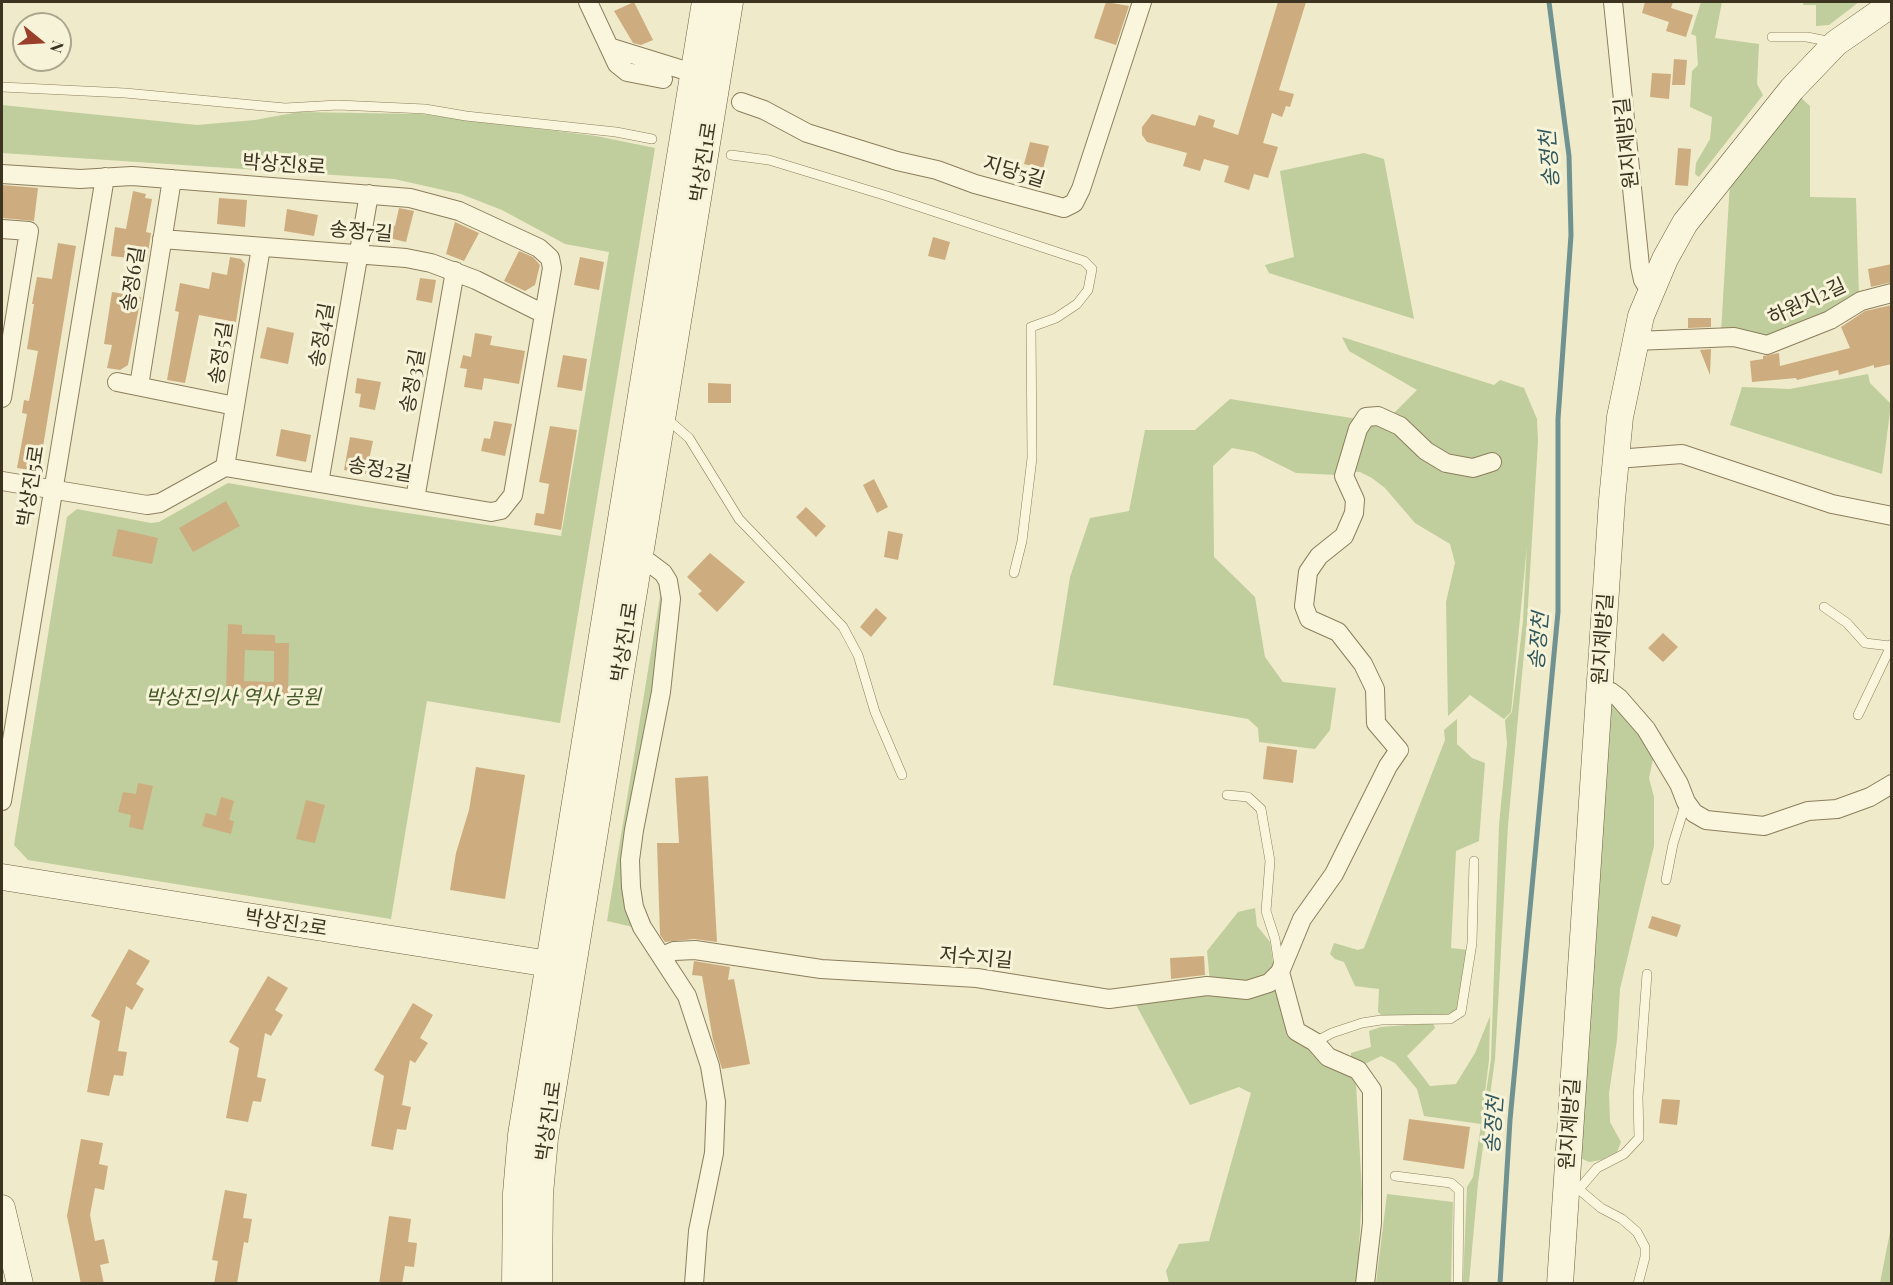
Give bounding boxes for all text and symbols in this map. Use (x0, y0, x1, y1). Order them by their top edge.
north arrow (12, 12, 72, 72)
text: N (46, 38, 69, 56)
street label: 원지제방길 (1610, 96, 1644, 190)
street label: 박상진1로 (686, 120, 722, 204)
water label: 송정천 (1535, 129, 1565, 189)
street label: 박상진8로 (241, 150, 327, 180)
street label: 지당5길 (980, 151, 1048, 193)
street label: 송정7길 (328, 217, 394, 247)
street label: 송정6길 (116, 245, 150, 313)
street label: 하원지2길 (1764, 274, 1850, 330)
street label: 송정4길 (305, 301, 339, 369)
street label: 송정5길 (204, 320, 238, 386)
street label: 송정3길 (396, 347, 430, 415)
street label: 박상진5로 (13, 444, 49, 528)
street label: 송정2길 (346, 453, 414, 487)
street label: 원지제방길 (1588, 592, 1618, 686)
street label: 박상진1로 (607, 600, 643, 684)
water label: 송정천 (1524, 611, 1554, 671)
park label: 박상진의사 역사 공원 (145, 686, 321, 710)
street label: 박상진2로 (243, 905, 329, 941)
street label: 저수지길 (938, 943, 1014, 973)
street label: 원지제방길 (1555, 1077, 1585, 1171)
street label: 박상진1로 (531, 1079, 567, 1163)
water label: 송정천 (1479, 1095, 1509, 1155)

